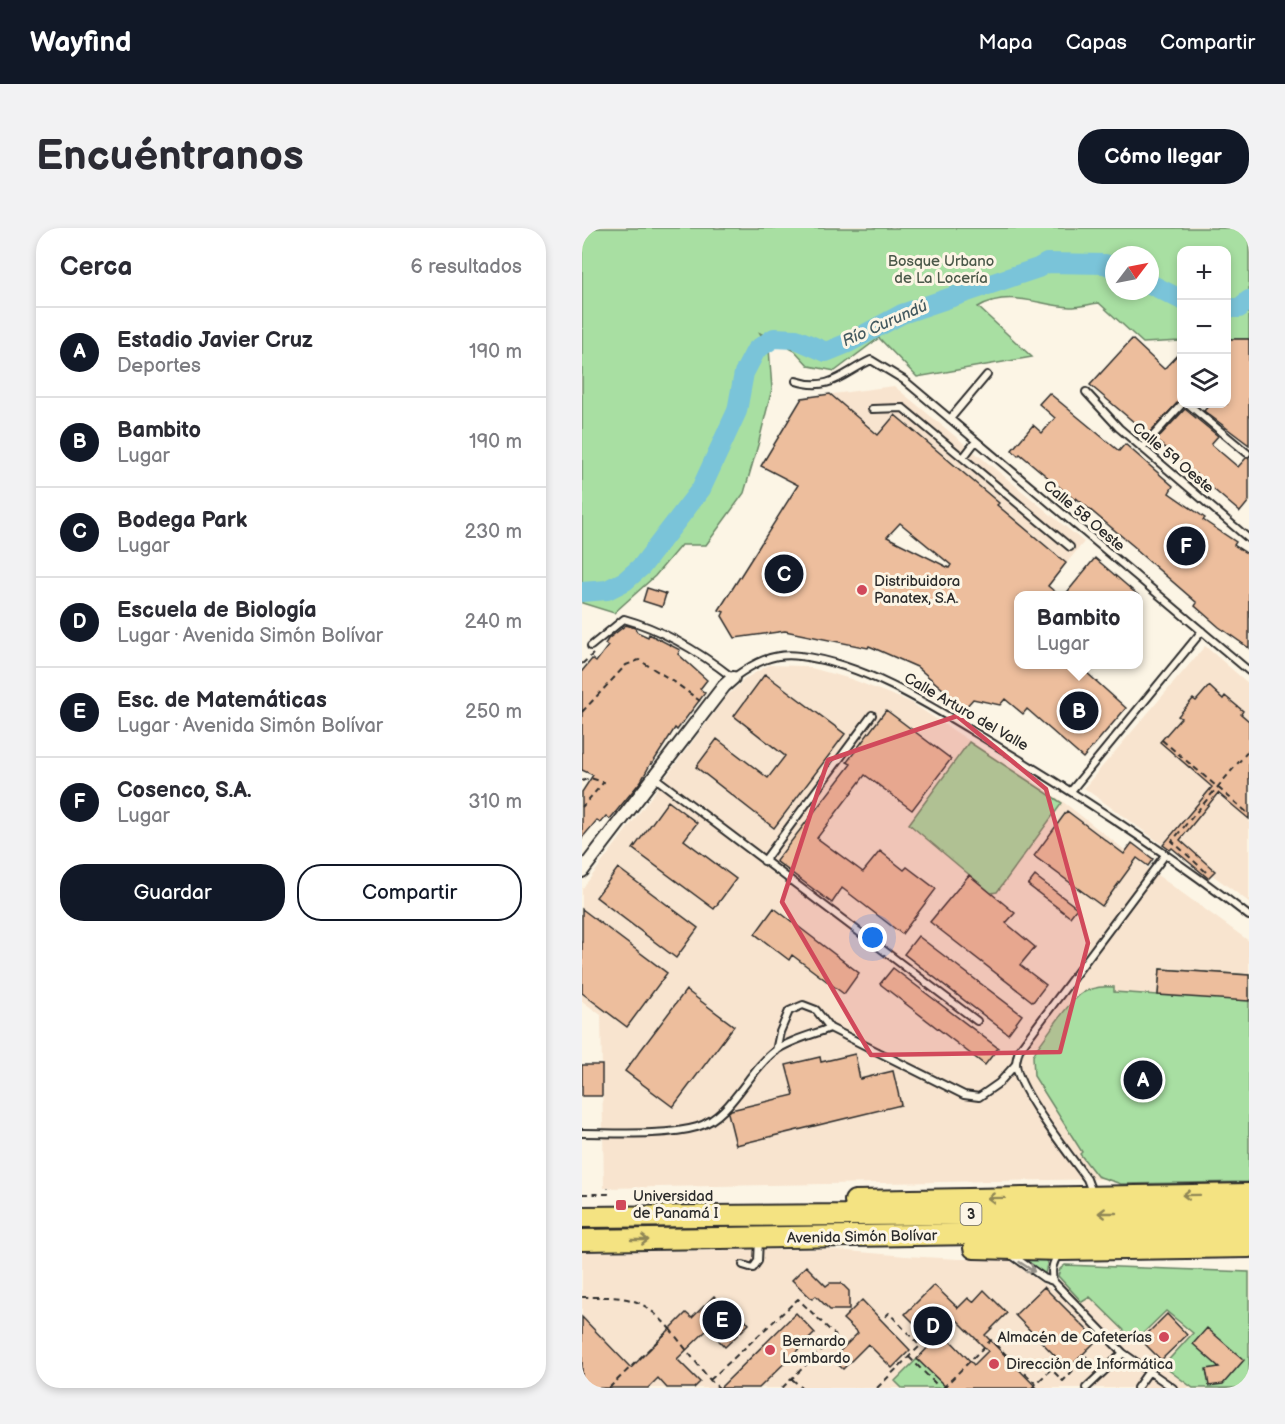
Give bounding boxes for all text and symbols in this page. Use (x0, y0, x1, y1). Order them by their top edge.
text: Wayfind (30, 26, 131, 59)
text: Mapa (979, 30, 1033, 55)
text: Capas (1066, 30, 1127, 55)
text: Compartir (1160, 30, 1255, 55)
button: Cómo llegar (1078, 129, 1249, 184)
text: Encuéntranos (36, 131, 304, 182)
north arrow (1105, 246, 1159, 300)
map controls (1177, 246, 1231, 408)
button: + (1177, 246, 1231, 300)
text: Cerca (60, 252, 132, 283)
park label: Bosque Urbano de La Locería (888, 252, 994, 288)
text: 6 resultados (411, 255, 522, 279)
water label: Río Curundú (840, 297, 930, 351)
button: − (1177, 300, 1231, 354)
text: Estadio Javier Cruz (117, 327, 313, 354)
text: A (73, 340, 86, 364)
text: 190 m (469, 340, 522, 364)
text: Deportes (117, 354, 201, 378)
button: layers (1177, 354, 1231, 408)
text: Bambito (117, 417, 201, 444)
street label: Calle 59 Oeste (1128, 418, 1218, 498)
text: B (72, 430, 87, 454)
text: 190 m (469, 430, 522, 454)
text: Lugar (117, 444, 170, 468)
street label: Calle 58 Oeste (1039, 476, 1129, 556)
text: Bodega Park (117, 507, 247, 534)
text: C (72, 520, 87, 544)
text: 230 m (465, 520, 522, 544)
pin: F (1166, 524, 1206, 568)
text: Lugar (117, 534, 170, 558)
pin: C (764, 552, 804, 596)
place label: Distribuidora Panatex, S.A. (874, 572, 960, 608)
marker: Distribuidora Panatex, S.A. (855, 583, 869, 597)
popup (1014, 591, 1143, 669)
text: Escuela de Biología (117, 597, 317, 624)
text: Bambito (1036, 605, 1121, 632)
text: D (73, 610, 86, 634)
text: 240 m (465, 610, 522, 634)
text: Lugar · Avenida Simón Bolívar (117, 624, 383, 648)
text: Lugar (1036, 632, 1089, 656)
street label: Calle Arturo del Valle (900, 669, 1032, 755)
text: Esc. de Matemáticas (117, 687, 327, 714)
pin: B (1060, 688, 1098, 734)
text: E (73, 700, 86, 724)
text: 250 m (465, 700, 522, 724)
text: Lugar · Avenida Simón Bolívar (117, 714, 383, 738)
text: Cosenco, S.A. (117, 777, 252, 804)
text: F (73, 790, 86, 814)
text: 310 m (468, 790, 522, 814)
text: Lugar (117, 804, 170, 828)
button: Guardar (60, 864, 285, 921)
button: Compartir (297, 864, 522, 921)
your location (858, 923, 887, 952)
pin: A (1124, 1058, 1162, 1102)
place label: Universidad de Panamá I (633, 1187, 719, 1223)
one-way arrow (1181, 1189, 1201, 1201)
one-way arrow (986, 1192, 1006, 1204)
marker: Universidad de Panamá I (614, 1198, 628, 1212)
road number: 3 (960, 1203, 982, 1225)
one-way arrow (1097, 1207, 1117, 1219)
street label: Avenida Simón Bolívar (787, 1226, 938, 1248)
one-way arrow (630, 1234, 650, 1246)
one-way arrow (1018, 1261, 1035, 1273)
pin: E (702, 1298, 742, 1342)
pin: D (914, 1304, 952, 1348)
place label: Almacén de Cafeterías (997, 1328, 1153, 1347)
marker: Almacén de Cafeterías (1157, 1330, 1171, 1344)
place label: Bernardo Lombardo (782, 1332, 850, 1368)
marker: Bernardo Lombardo (763, 1343, 777, 1357)
place label: Dirección de Informática (1006, 1355, 1173, 1374)
marker: Dirección de Informática (987, 1357, 1001, 1371)

